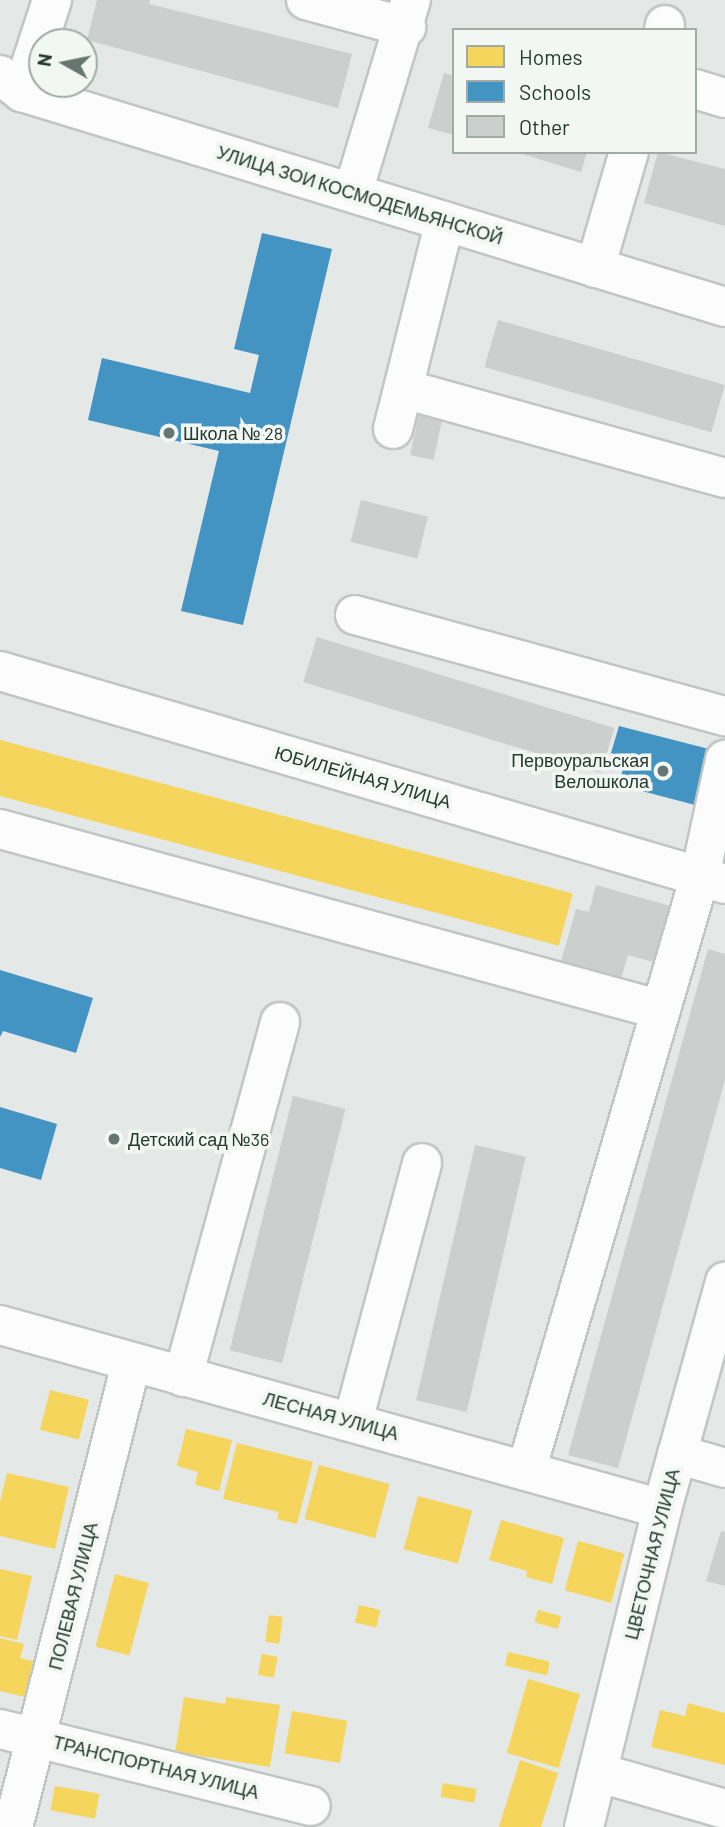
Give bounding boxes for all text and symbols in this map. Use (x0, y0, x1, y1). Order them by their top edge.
north arrow (28, 28, 98, 98)
legend (452, 28, 697, 154)
text: Homes (519, 44, 583, 69)
text: N (31, 52, 56, 68)
text: Schools (519, 79, 591, 104)
text: Other (519, 114, 570, 139)
street label: УЛИЦА ЗОИ КОСМОДЕМЬЯНСКОЙ (214, 141, 506, 249)
place label: Школа № 28 (183, 422, 283, 444)
marker: Школа № 28 (161, 425, 177, 441)
street label: ЮБИЛЕЙНАЯ УЛИЦА (272, 742, 454, 812)
place label: Первоуральская Велошкола (511, 750, 649, 792)
marker: Первоуральская Велошкола (655, 763, 671, 779)
place label: Детский сад №36 (128, 1128, 269, 1150)
marker: Детский сад №36 (106, 1131, 122, 1147)
street label: ЛЕСНАЯ УЛИЦА (261, 1388, 401, 1444)
street label: ЦВЕТОЧНАЯ УЛИЦА (620, 1466, 684, 1642)
street label: ПОЛЕВАЯ УЛИЦА (44, 1520, 102, 1672)
street label: ТРАНСПОРТНАЯ УЛИЦА (51, 1731, 261, 1803)

